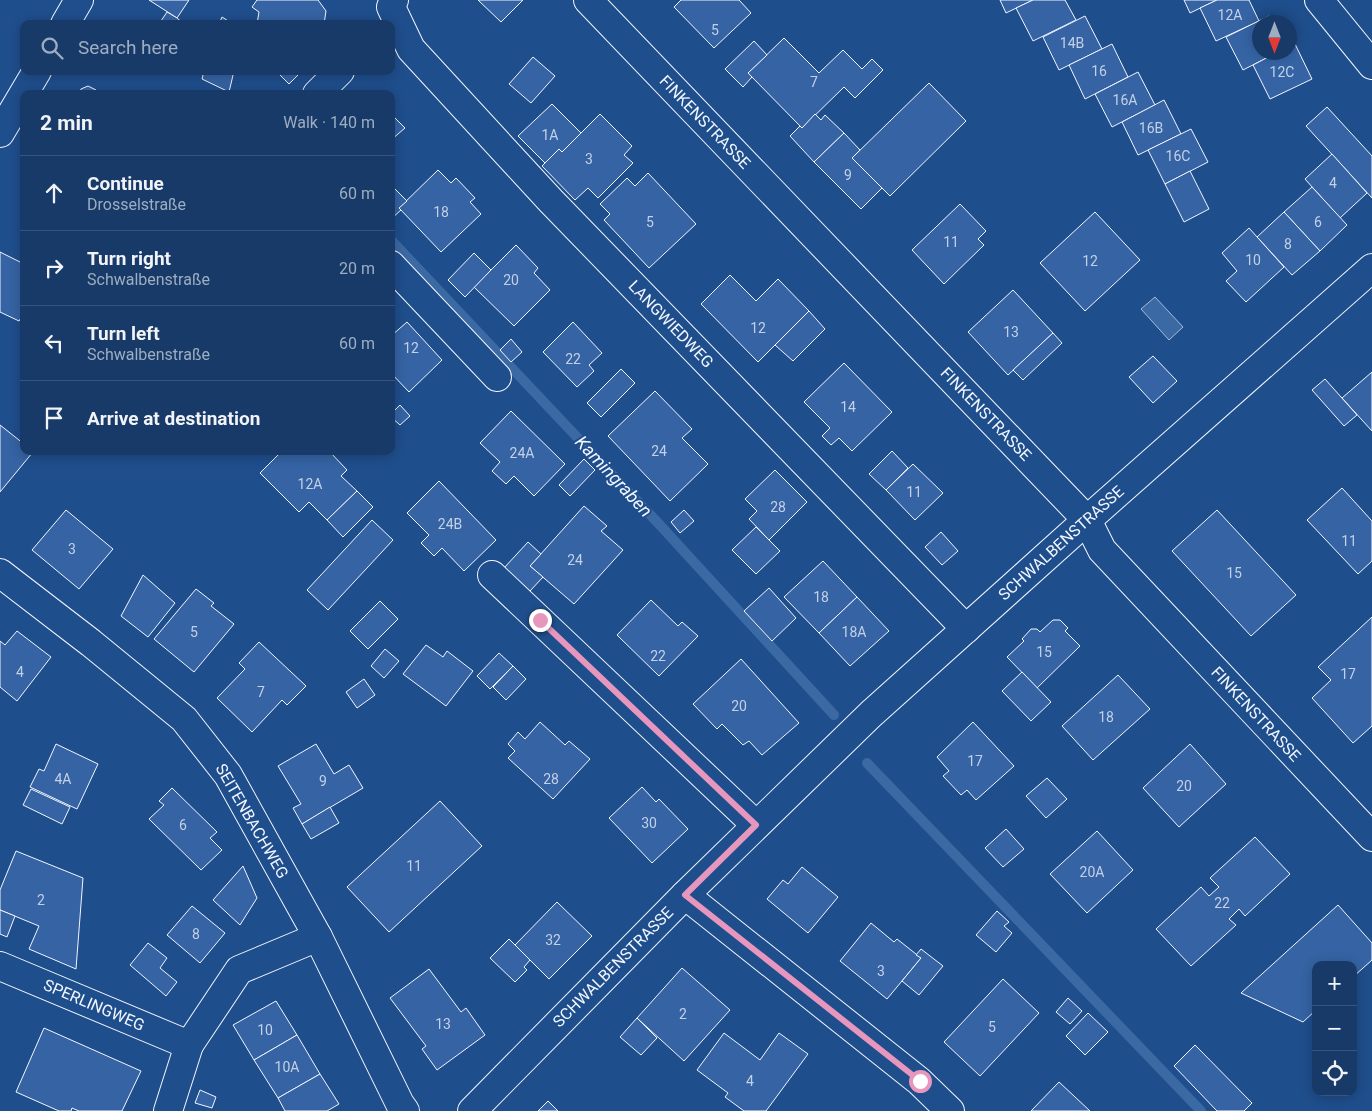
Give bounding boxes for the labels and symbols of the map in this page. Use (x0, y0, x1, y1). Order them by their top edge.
house number: 12A (1218, 7, 1242, 23)
north arrow (1252, 15, 1297, 60)
house number: 5 (711, 22, 719, 38)
house number: 14B (1060, 35, 1084, 51)
house number: 16 (1091, 63, 1107, 79)
house number: 12C (1270, 64, 1294, 80)
street label: FINKENSTRASSE (656, 71, 754, 173)
house number: 7 (810, 74, 818, 90)
house number: 16A (1113, 92, 1137, 108)
house number: 16B (1139, 120, 1163, 136)
house number: 1A (541, 127, 559, 143)
house number: 16C (1166, 148, 1190, 164)
house number: 3 (585, 151, 593, 167)
house number: 9 (844, 167, 852, 183)
house number: 4 (1329, 175, 1337, 191)
house number: 18 (433, 204, 449, 220)
house number: 5 (646, 214, 654, 230)
house number: 6 (1314, 214, 1322, 230)
house number: 11 (943, 234, 959, 250)
house number: 8 (1284, 236, 1292, 252)
house number: 10 (1245, 252, 1261, 268)
house number: 12 (1082, 253, 1098, 269)
house number: 20 (503, 272, 519, 288)
street label: LANGWIEDWEG (625, 276, 717, 372)
house number: 12 (750, 320, 766, 336)
house number: 13 (1003, 324, 1019, 340)
house number: 12 (403, 340, 419, 356)
house number: 22 (565, 351, 581, 367)
street label: FINKENSTRASSE (937, 363, 1035, 465)
house number: 14 (840, 399, 856, 415)
water label: Kamingraben (571, 431, 657, 521)
house number: 24 (651, 443, 667, 459)
house number: 24A (510, 445, 534, 461)
house number: 12A (298, 476, 322, 492)
street label: SCHWALBENSTRASSE (994, 482, 1128, 604)
house number: 11 (906, 484, 922, 500)
house number: 28 (770, 499, 786, 515)
house number: 24B (438, 516, 462, 532)
house number: 11 (1341, 533, 1357, 549)
house number: 3 (68, 541, 76, 557)
house number: 24 (567, 552, 583, 568)
house number: 15 (1226, 565, 1242, 581)
house number: 18 (813, 589, 829, 605)
route end (529, 609, 552, 632)
house number: 5 (190, 624, 198, 640)
house number: 18A (842, 624, 866, 640)
house number: 15 (1036, 644, 1052, 660)
house number: 22 (650, 648, 666, 664)
street label: FINKENSTRASSE (1207, 663, 1305, 765)
house number: 4 (16, 664, 24, 680)
house number: 17 (1340, 666, 1356, 682)
house number: 7 (257, 684, 265, 700)
house number: 20 (731, 698, 747, 714)
house number: 18 (1098, 709, 1114, 725)
house number: 17 (967, 753, 983, 769)
street label: SEITENBACHWEG (211, 760, 293, 882)
house number: 4A (54, 771, 72, 787)
house number: 28 (543, 771, 559, 787)
house number: 9 (319, 773, 327, 789)
house number: 20 (1176, 778, 1192, 794)
house number: 30 (641, 815, 657, 831)
house number: 6 (179, 817, 187, 833)
house number: 11 (406, 858, 422, 874)
house number: 20A (1080, 864, 1104, 880)
house number: 2 (37, 892, 45, 908)
house number: 22 (1214, 895, 1230, 911)
street label: SCHWALBENSTRASSE (549, 903, 677, 1031)
house number: 8 (192, 926, 200, 942)
house number: 32 (545, 932, 561, 948)
house number: 3 (877, 963, 885, 979)
street label: SPERLINGWEG (41, 975, 147, 1035)
house number: 2 (679, 1006, 687, 1022)
house number: 13 (435, 1016, 451, 1032)
house number: 5 (988, 1019, 996, 1035)
house number: 10 (257, 1022, 273, 1038)
house number: 10A (275, 1059, 299, 1075)
route start (909, 1070, 932, 1093)
house number: 4 (746, 1073, 754, 1089)

